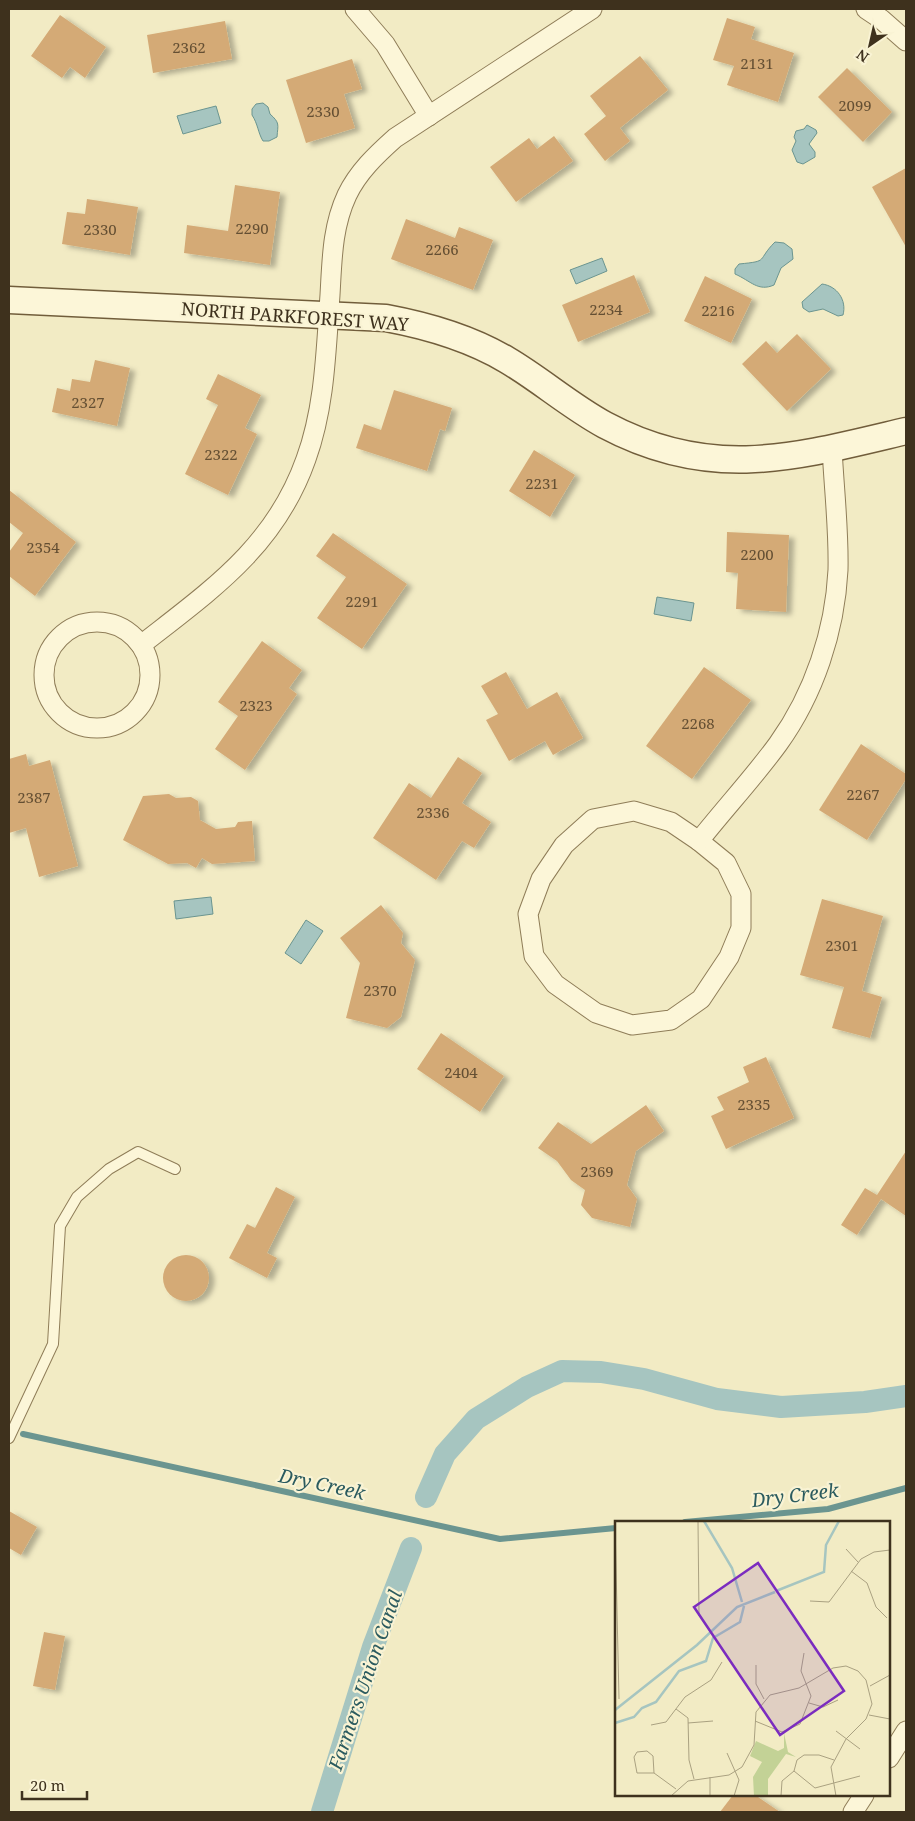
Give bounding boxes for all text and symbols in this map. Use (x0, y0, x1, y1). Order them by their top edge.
north arrow (845, 20, 895, 70)
house number: 2362 (172, 37, 206, 57)
text: N (853, 45, 872, 67)
house number: 2131 (740, 53, 774, 73)
house number: 2099 (838, 95, 872, 115)
house number: 2330 (306, 101, 340, 121)
house number: 2290 (235, 218, 269, 238)
house number: 2330 (83, 219, 117, 239)
house number: 2266 (425, 239, 459, 259)
street label: NORTH PARKFOREST WAY (180, 296, 410, 336)
house number: 2234 (589, 299, 623, 319)
house number: 2216 (701, 300, 735, 320)
house number: 2327 (71, 392, 105, 412)
house number: 2322 (204, 444, 238, 464)
house number: 2231 (525, 473, 559, 493)
house number: 2354 (26, 537, 60, 557)
house number: 2200 (740, 544, 774, 564)
house number: 2291 (345, 591, 379, 611)
house number: 2323 (239, 695, 273, 715)
house number: 2268 (681, 713, 715, 733)
house number: 2267 (846, 784, 880, 804)
house number: 2387 (17, 787, 51, 807)
house number: 2336 (416, 802, 450, 822)
house number: 2301 (825, 935, 859, 955)
house number: 2370 (363, 980, 397, 1000)
house number: 2404 (444, 1062, 478, 1082)
house number: 2335 (737, 1094, 771, 1114)
house number: 2369 (580, 1161, 614, 1181)
water label: Dry Creek (275, 1462, 369, 1506)
water label: Dry Creek (749, 1477, 841, 1513)
inset map (615, 1521, 890, 1796)
water label: Farmers Union Canal (322, 1586, 408, 1774)
scale bar (22, 1768, 88, 1800)
text: 20 m (30, 1775, 65, 1795)

